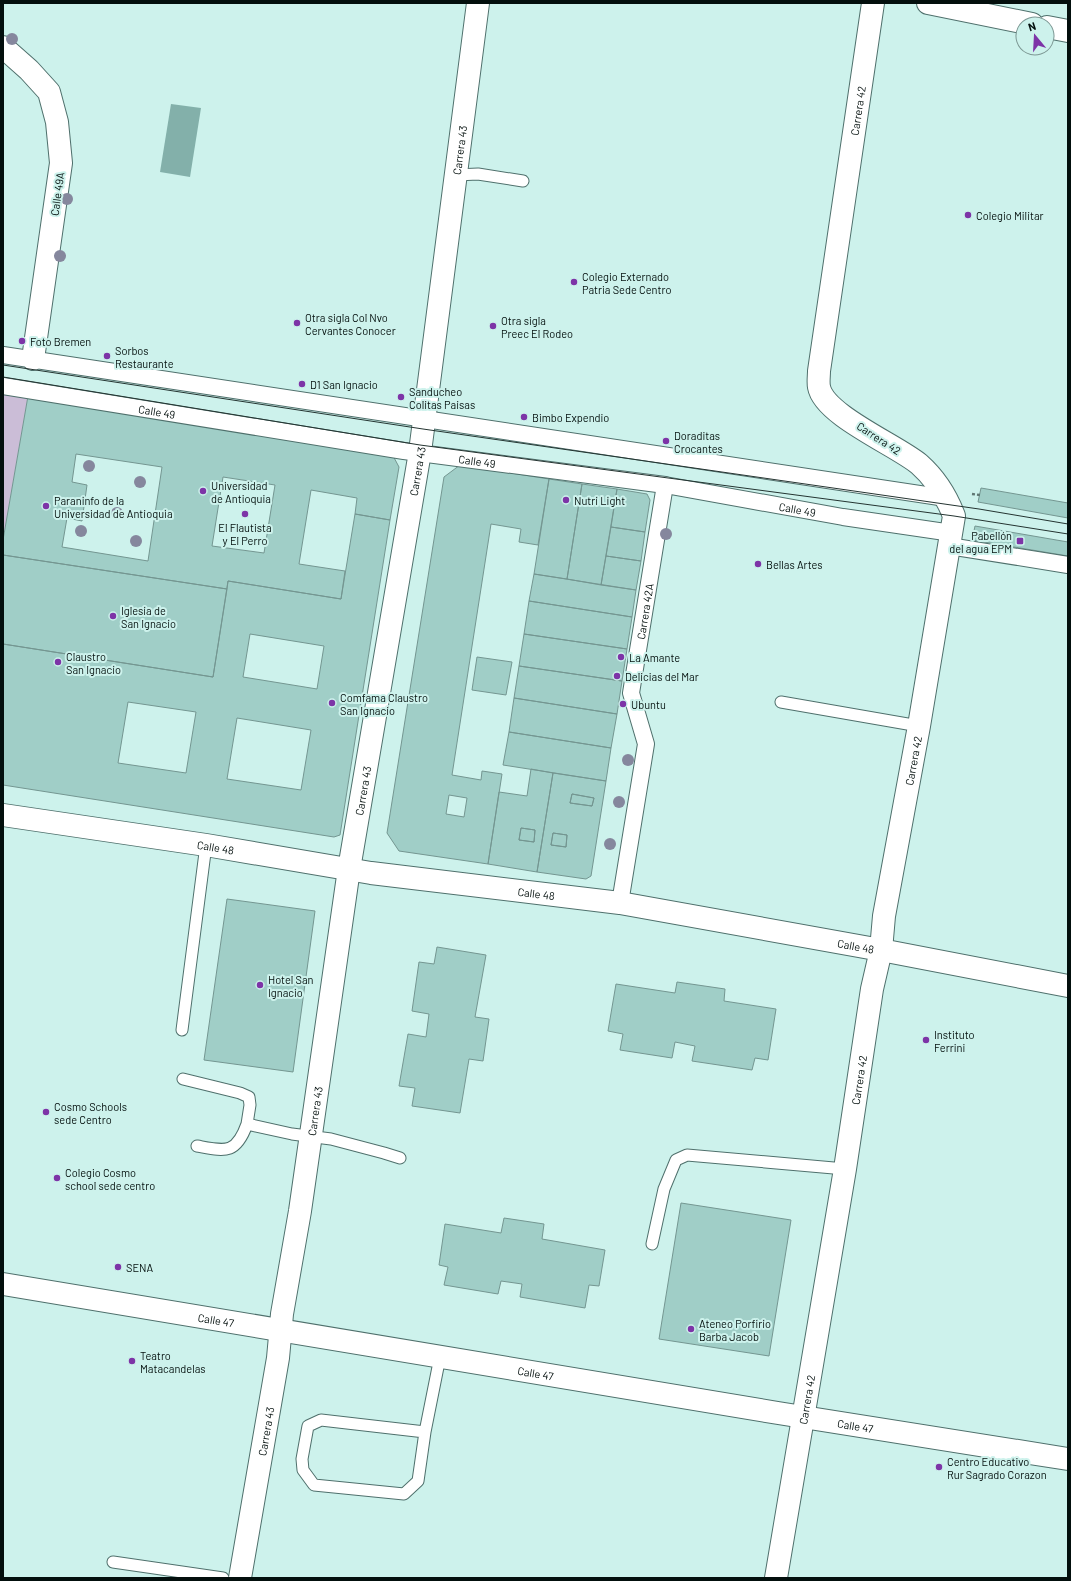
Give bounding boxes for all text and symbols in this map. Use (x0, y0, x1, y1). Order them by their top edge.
north arrow (1015, 16, 1055, 56)
text: N (1026, 19, 1037, 33)
street label: Carrera 42 (847, 85, 867, 136)
street label: Carrera 43 (449, 125, 469, 175)
street label: Calle 49A (48, 171, 67, 217)
place label: Colegio Militar (976, 209, 1044, 222)
marker: Colegio Militar (963, 210, 973, 220)
place label: Colegio Externado Patria Sede Centro (582, 270, 671, 296)
marker: Colegio Externado Patria Sede Centro (569, 277, 579, 287)
place label: Otra sigla Col Nvo Cervantes Conocer (305, 311, 396, 337)
place label: Otra sigla Preec El Rodeo (501, 314, 573, 340)
marker: Otra sigla Col Nvo Cervantes Conocer (292, 318, 302, 328)
marker: Otra sigla Preec El Rodeo (488, 321, 498, 331)
place label: Foto Bremen (30, 335, 91, 348)
marker: Foto Bremen (17, 336, 27, 346)
place label: Sorbos Restaurante (115, 344, 174, 370)
marker: Sorbos Restaurante (102, 351, 112, 361)
place label: D1 San Ignacio (310, 378, 378, 391)
marker: D1 San Ignacio (297, 379, 307, 389)
place label: Sanducheo Colitas Paisas (409, 385, 475, 411)
marker: Sanducheo Colitas Paisas (396, 392, 406, 402)
street label: Calle 49 (138, 402, 177, 420)
place label: Bimbo Expendio (532, 411, 609, 424)
marker: Bimbo Expendio (519, 412, 529, 422)
street label: Carrera 42 (855, 419, 904, 457)
place label: Doraditas Crocantes (674, 429, 723, 455)
marker: Doraditas Crocantes (661, 436, 671, 446)
street label: Carrera 43 (406, 446, 427, 497)
street label: Calle 49 (458, 452, 497, 469)
place label: Universidad de Antioquia (211, 479, 271, 505)
marker: Universidad de Antioquia (198, 486, 208, 496)
place label: Paraninfo de la Universidad de Antioquia (54, 494, 173, 520)
place label: Nutri Light (574, 494, 625, 507)
marker: Nutri Light (561, 495, 571, 505)
street label: Calle 49 (778, 499, 817, 519)
marker: Paraninfo de la Universidad de Antioquia (41, 501, 51, 511)
marker: El Flautista y El Perro (240, 509, 250, 519)
place label: El Flautista y El Perro (218, 521, 272, 547)
place label: Pabellón del agua EPM (949, 529, 1012, 555)
marker: Pabellón del agua EPM (1015, 536, 1025, 546)
place label: Bellas Artes (766, 558, 823, 571)
marker: Bellas Artes (753, 559, 763, 569)
street label: Carrera 42A (633, 582, 655, 640)
place label: Iglesia de San Ignacio (121, 604, 176, 630)
marker: Iglesia de San Ignacio (108, 611, 118, 621)
place label: Claustro San Ignacio (66, 650, 121, 676)
place label: La Amante (629, 651, 680, 664)
marker: La Amante (616, 652, 626, 662)
marker: Claustro San Ignacio (53, 657, 63, 667)
place label: Delicias del Mar (625, 670, 699, 683)
marker: Delicias del Mar (612, 671, 622, 681)
place label: Comfama Claustro San Ignacio (340, 691, 428, 717)
marker: Comfama Claustro San Ignacio (327, 698, 337, 708)
place label: Ubuntu (631, 698, 666, 711)
marker: Ubuntu (618, 699, 628, 709)
street label: Carrera 42 (902, 735, 924, 786)
street label: Carrera 43 (352, 765, 373, 816)
street label: Calle 48 (196, 837, 235, 856)
street label: Calle 48 (517, 884, 556, 902)
street label: Calle 48 (836, 936, 876, 955)
place label: Hotel San Ignacio (268, 973, 314, 999)
marker: Hotel San Ignacio (255, 980, 265, 990)
place label: Instituto Ferrini (934, 1028, 975, 1054)
marker: Instituto Ferrini (921, 1035, 931, 1045)
street label: Carrera 42 (848, 1054, 869, 1105)
street label: Carrera 43 (304, 1086, 324, 1137)
place label: Cosmo Schools sede Centro (54, 1100, 127, 1126)
marker: Cosmo Schools sede Centro (41, 1107, 51, 1117)
place label: Colegio Cosmo school sede centro (65, 1166, 155, 1192)
marker: Colegio Cosmo school sede centro (52, 1173, 62, 1183)
place label: SENA (126, 1261, 154, 1274)
marker: SENA (113, 1262, 123, 1272)
street label: Calle 47 (197, 1310, 235, 1329)
place label: Ateneo Porfirio Barba Jacob (699, 1317, 771, 1343)
marker: Ateneo Porfirio Barba Jacob (686, 1324, 696, 1334)
place label: Teatro Matacandelas (140, 1349, 206, 1375)
marker: Teatro Matacandelas (127, 1356, 137, 1366)
street label: Calle 47 (517, 1363, 555, 1382)
street label: Carrera 42 (796, 1374, 817, 1425)
street label: Carrera 43 (255, 1406, 276, 1457)
street label: Calle 47 (836, 1416, 874, 1435)
place label: Centro Educativo Rur Sagrado Corazon (947, 1455, 1047, 1481)
marker: Centro Educativo Rur Sagrado Corazon (934, 1462, 944, 1472)

